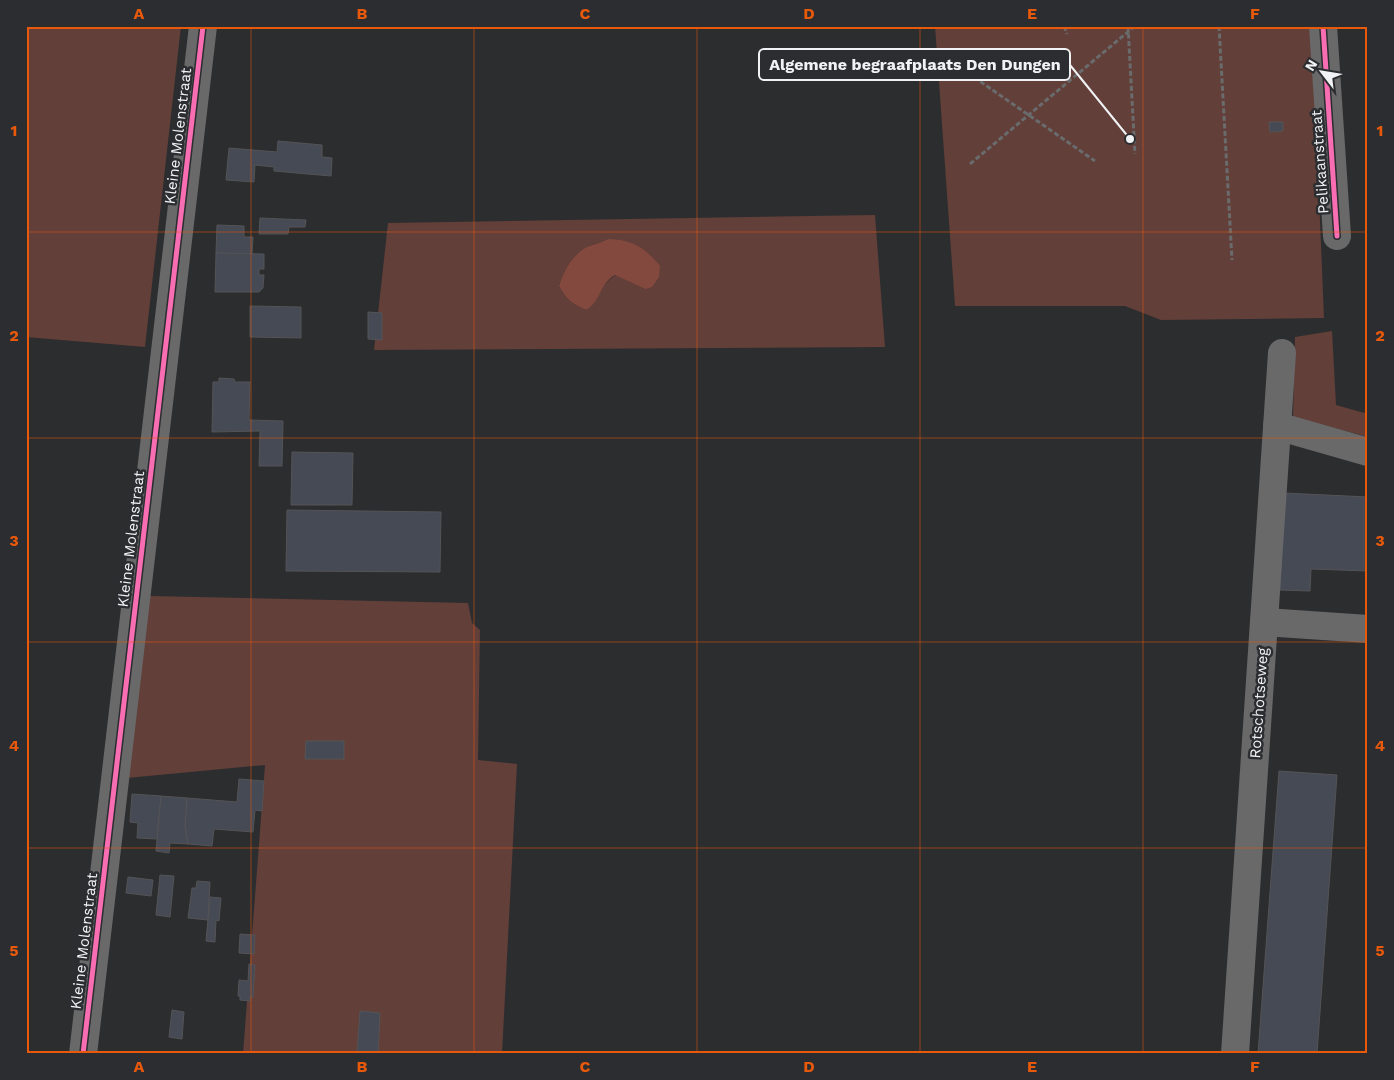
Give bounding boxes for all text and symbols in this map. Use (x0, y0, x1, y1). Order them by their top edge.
text: A (134, 4, 145, 23)
text: B (357, 4, 368, 23)
text: C (580, 4, 591, 23)
text: D (803, 4, 815, 23)
text: E (1027, 4, 1037, 23)
text: F (1250, 4, 1260, 23)
north arrow (1296, 48, 1346, 98)
callout: Algemene begraafplaats Den Dungen (759, 49, 1070, 80)
text: Algemene begraafplaats Den Dungen (769, 55, 1061, 74)
text: N (1301, 57, 1320, 74)
street label: Kleine Molenstraat (161, 66, 195, 205)
street label: Pelikaanstraat (1307, 109, 1333, 214)
text: 1 (11, 121, 17, 140)
text: 1 (1377, 121, 1383, 140)
text: 2 (9, 326, 19, 345)
text: 2 (1375, 326, 1385, 345)
street label: Kleine Molenstraat (114, 469, 148, 608)
text: 3 (9, 531, 19, 550)
text: 3 (1375, 531, 1385, 550)
street label: Rotschotseweg (1246, 647, 1272, 759)
text: 4 (9, 736, 19, 755)
text: 4 (1375, 736, 1385, 755)
street label: Kleine Molenstraat (67, 871, 101, 1010)
text: 5 (9, 941, 19, 960)
text: 5 (1375, 941, 1385, 960)
text: A (134, 1057, 145, 1076)
text: B (357, 1057, 368, 1076)
text: C (580, 1057, 591, 1076)
text: D (803, 1057, 815, 1076)
text: E (1027, 1057, 1037, 1076)
text: F (1250, 1057, 1260, 1076)

